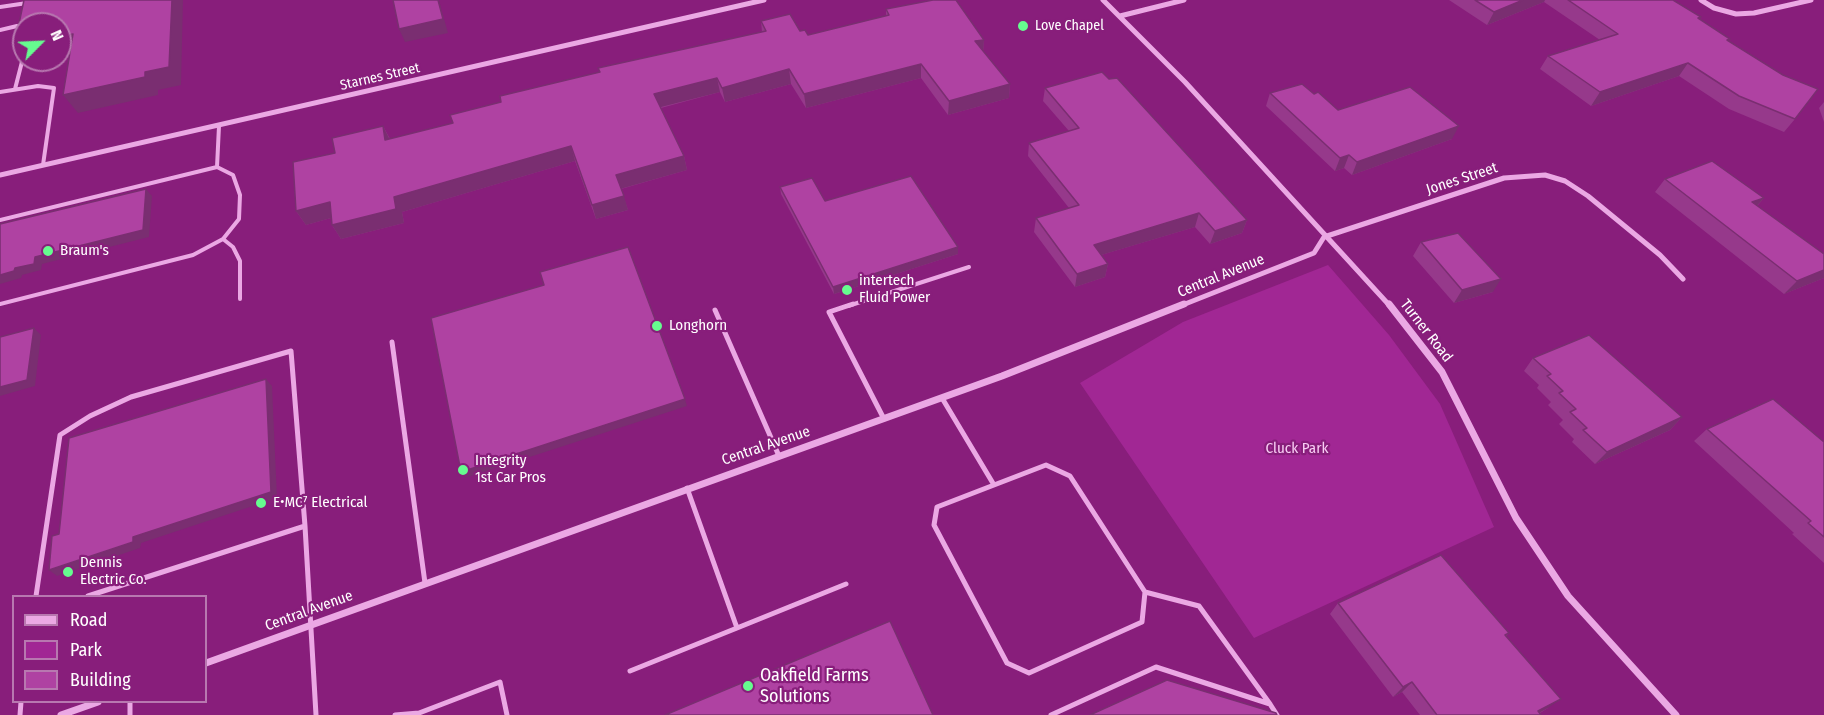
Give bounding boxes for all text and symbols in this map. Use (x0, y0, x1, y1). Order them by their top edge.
north arrow (12, 12, 72, 72)
place label: Love Chapel (1035, 18, 1104, 34)
marker: Love Chapel (1016, 19, 1030, 33)
text: N (46, 27, 68, 44)
street label: Starnes Street (339, 60, 421, 94)
street label: Jones Street (1424, 159, 1500, 199)
place label: Braum's (60, 242, 109, 260)
marker: Braum's (41, 244, 55, 258)
street label: Central Avenue (1175, 250, 1267, 302)
place label: intertech Fluid Power (859, 272, 930, 307)
marker: intertech Fluid Power (840, 283, 854, 297)
street label: Turner Road (1396, 296, 1456, 366)
place label: Longhorn (669, 317, 727, 335)
marker: Longhorn (650, 319, 664, 333)
street label: Central Avenue (720, 423, 812, 469)
park label: Cluck Park (1266, 440, 1328, 458)
place label: Integrity 1st Car Pros (475, 452, 546, 487)
marker: Integrity 1st Car Pros (456, 463, 470, 477)
place label: E•MC⁷ Electrical (273, 494, 367, 512)
marker: E•MC⁷ Electrical (254, 496, 268, 510)
place label: Dennis Electric Co. (80, 554, 147, 589)
marker: Dennis Electric Co. (61, 565, 75, 579)
street label: Central Avenue (263, 587, 355, 635)
legend (12, 595, 207, 703)
text: Road (70, 609, 107, 631)
text: Park (70, 639, 102, 661)
place label: Oakfield Farms Solutions (760, 665, 869, 708)
text: Building (70, 669, 131, 691)
marker: Oakfield Farms Solutions (741, 679, 755, 693)

